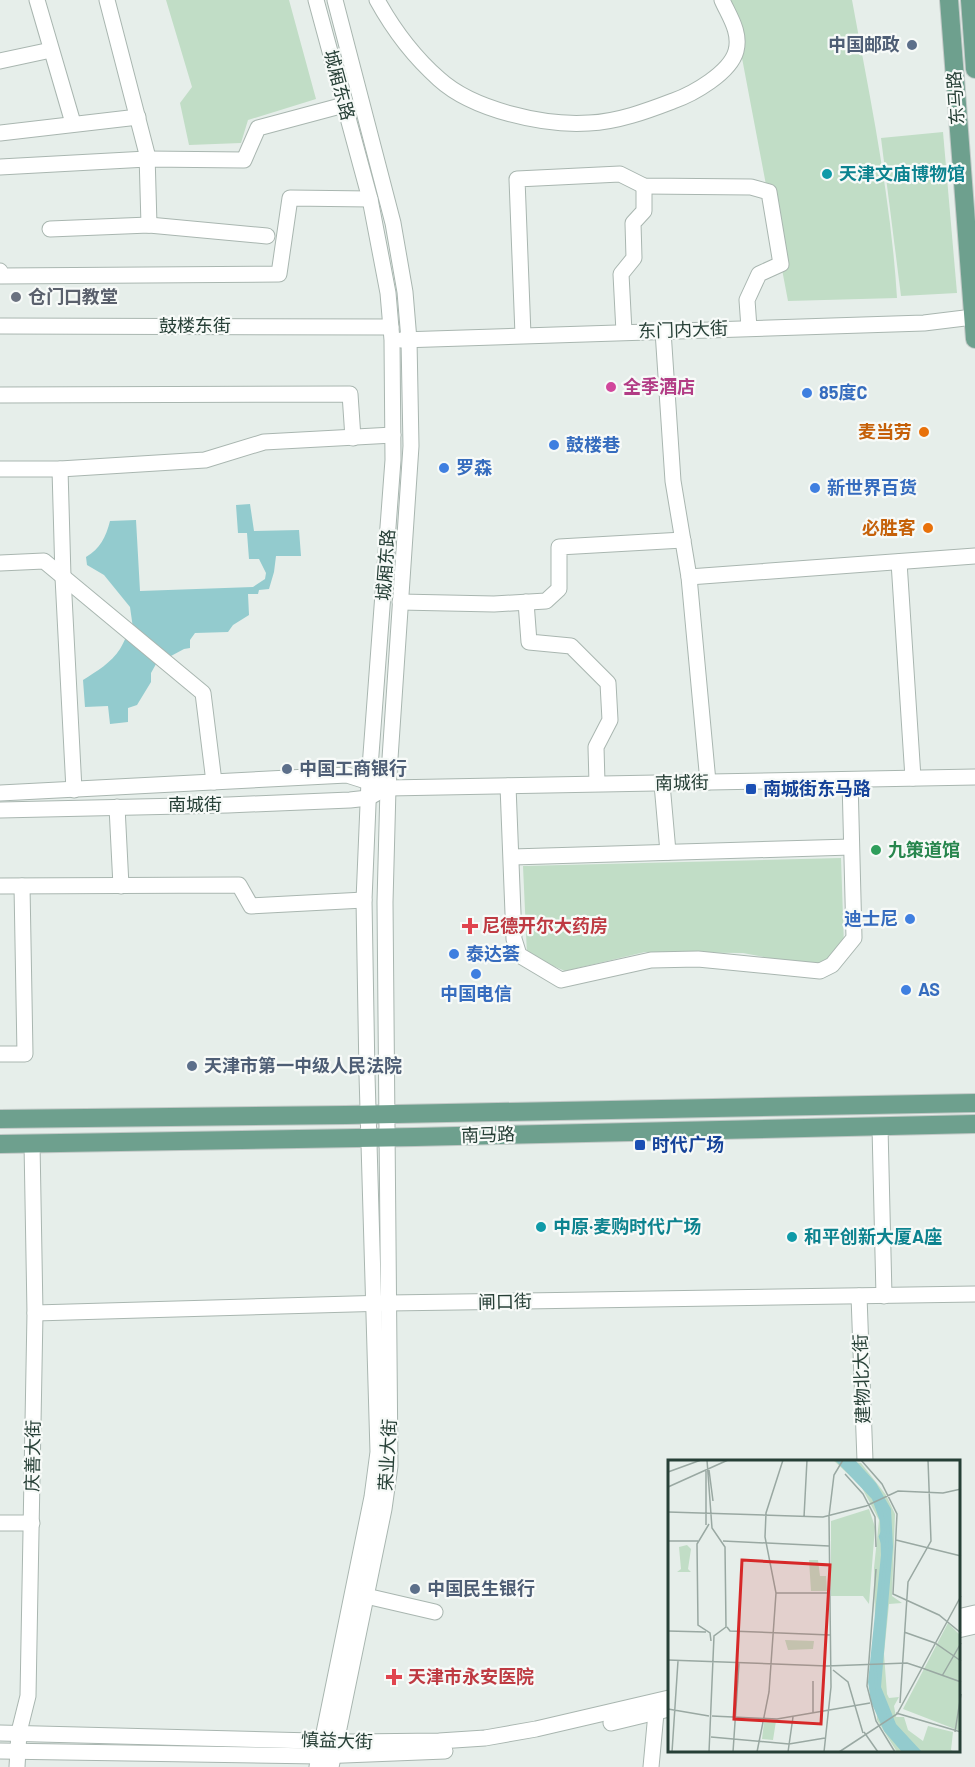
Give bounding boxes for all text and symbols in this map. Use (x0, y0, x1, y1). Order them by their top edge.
place label: 中国邮政 (828, 33, 900, 55)
marker: 中国邮政 (905, 38, 919, 52)
street label: 城厢东路 (320, 47, 360, 122)
street label: 东马路 (942, 70, 968, 126)
place label: 天津文庙博物馆 (839, 162, 965, 184)
marker: 天津文庙博物馆 (820, 167, 834, 181)
place label: 仓门口教堂 (28, 285, 118, 307)
marker: 仓门口教堂 (9, 290, 23, 304)
street label: 鼓楼东街 (159, 314, 231, 336)
street label: 东门内大街 (638, 316, 728, 342)
place label: 全季酒店 (623, 375, 695, 397)
marker: 全季酒店 (604, 380, 618, 394)
place label: 85度C (819, 381, 867, 403)
marker: 85度C (800, 386, 814, 400)
place label: 麦当劳 (858, 420, 912, 442)
marker: 麦当劳 (917, 425, 931, 439)
place label: 鼓楼巷 (566, 433, 620, 455)
marker: 鼓楼巷 (547, 438, 561, 452)
place label: 罗森 (456, 456, 492, 478)
marker: 罗森 (437, 461, 451, 475)
place label: 新世界百货 (827, 476, 917, 498)
marker: 新世界百货 (808, 481, 822, 495)
place label: 必胜客 (862, 516, 916, 538)
marker: 必胜客 (921, 521, 935, 535)
street label: 城厢东路 (372, 528, 398, 602)
place label: 中国工商银行 (299, 757, 407, 779)
marker: 中国工商银行 (280, 762, 294, 776)
street label: 南城街 (655, 771, 709, 793)
place label: 南城街东马路 (763, 777, 871, 799)
marker: 南城街东马路 (744, 782, 758, 796)
street label: 南城街 (168, 793, 222, 815)
place label: 九策道馆 (888, 838, 960, 860)
marker: 九策道馆 (869, 843, 883, 857)
place label: 迪士尼 (844, 907, 898, 929)
marker: 迪士尼 (903, 912, 917, 926)
place label: 尼德开尔大药房 (482, 914, 608, 936)
marker: 尼德开尔大药房 (463, 919, 477, 933)
place label: 泰达荟 (466, 942, 520, 964)
marker: 泰达荟 (447, 947, 461, 961)
marker: 中国电信 (469, 967, 483, 981)
place label: AS (918, 978, 940, 1000)
place label: 中国电信 (440, 982, 512, 1004)
marker: AS (899, 983, 913, 997)
place label: 天津市第一中级人民法院 (204, 1054, 402, 1076)
marker: 天津市第一中级人民法院 (185, 1059, 199, 1073)
street label: 南马路 (461, 1122, 515, 1146)
place label: 时代广场 (652, 1133, 724, 1155)
marker: 时代广场 (633, 1138, 647, 1152)
place label: 中原·麦购时代广场 (553, 1215, 701, 1237)
marker: 中原·麦购时代广场 (534, 1220, 548, 1234)
place label: 和平创新大厦A座 (804, 1225, 942, 1247)
marker: 和平创新大厦A座 (785, 1230, 799, 1244)
street label: 闸口街 (478, 1290, 532, 1312)
street label: 建物北大街 (848, 1334, 874, 1424)
street label: 荣业大街 (374, 1418, 400, 1491)
street label: 庆善大街 (20, 1420, 44, 1492)
inset map (668, 1460, 960, 1752)
place label: 中国民生银行 (427, 1577, 535, 1599)
marker: 中国民生银行 (408, 1582, 422, 1596)
place label: 天津市永安医院 (408, 1665, 534, 1687)
marker: 天津市永安医院 (385, 1668, 403, 1686)
street label: 慎益大街 (301, 1728, 373, 1752)

